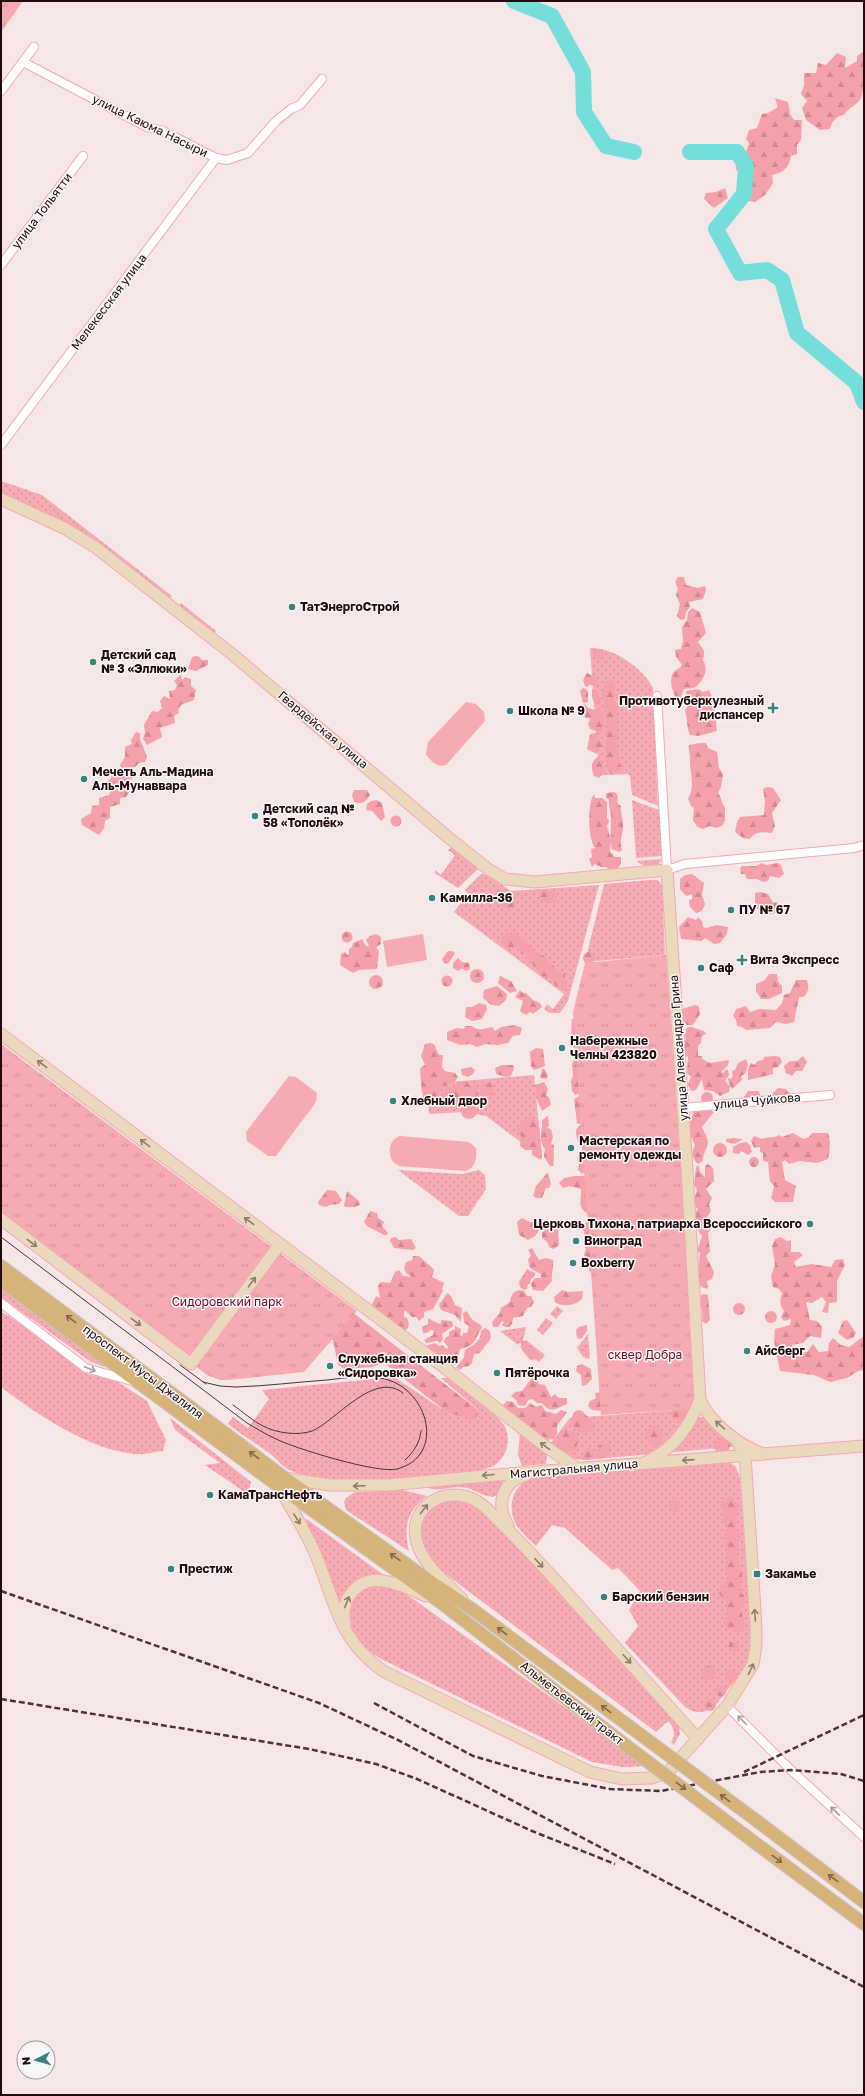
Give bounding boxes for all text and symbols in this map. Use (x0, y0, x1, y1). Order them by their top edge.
street label: улица Каюма Насыри (90, 91, 211, 160)
street label: улица Тольятти (8, 170, 75, 252)
street label: Мелекесская улица (68, 251, 150, 353)
place label: ТатЭнергоСтрой (300, 599, 399, 614)
marker: ТатЭнергоСтрой (287, 602, 297, 612)
place label: Детский сад № 3 «Эллюки» (101, 647, 187, 676)
marker: Детский сад № 3 «Эллюки» (88, 657, 98, 667)
street label: Гвардейская улица (275, 688, 371, 772)
place label: Противотуберкулезный диспансер (619, 693, 765, 722)
marker: Противотуберкулезный диспансер (767, 702, 779, 714)
place label: Школа № 9 (518, 703, 585, 718)
marker: Школа № 9 (505, 706, 515, 716)
place label: Мечеть Аль-Мадина Аль-Мунаввара (92, 764, 214, 793)
marker: Мечеть Аль-Мадина Аль-Мунаввара (79, 774, 89, 784)
place label: Детский сад № 58 «Тополёк» (263, 801, 355, 830)
marker: Детский сад № 58 «Тополёк» (250, 811, 260, 821)
place label: Камилла-36 (440, 890, 513, 905)
marker: Камилла-36 (427, 893, 437, 903)
place label: ПУ № 67 (739, 902, 790, 917)
marker: ПУ № 67 (726, 905, 736, 915)
place label: Вита Экспресс (750, 952, 839, 967)
marker: Вита Экспресс (737, 955, 747, 965)
place label: Саф (709, 960, 734, 975)
marker: Саф (696, 963, 706, 973)
street label: улица Александра Грина (666, 975, 691, 1122)
place label: Набережные Челны 423820 (570, 1033, 657, 1062)
marker: Набережные Челны 423820 (557, 1043, 567, 1053)
one-way arrow (36, 1060, 47, 1069)
street label: улица Чуйкова (713, 1089, 801, 1112)
place label: Хлебный двор (401, 1093, 488, 1108)
marker: Хлебный двор (388, 1096, 398, 1106)
place label: Мастерская по ремонту одежды (579, 1133, 681, 1162)
one-way arrow (140, 1138, 151, 1147)
marker: Мастерская по ремонту одежды (566, 1143, 576, 1153)
place label: Церковь Тихона, патриарха Всероссийского (533, 1216, 802, 1231)
one-way arrow (244, 1217, 255, 1225)
marker: Церковь Тихона, патриарха Всероссийского (805, 1219, 815, 1229)
place label: Виноград (584, 1233, 642, 1248)
marker: Виноград (571, 1236, 581, 1246)
one-way arrow (26, 1239, 37, 1247)
place label: Boxberry (581, 1255, 636, 1270)
marker: Boxberry (568, 1258, 578, 1268)
one-way arrow (248, 1276, 257, 1287)
park label: Сидоровский парк (172, 1294, 282, 1309)
one-way arrow (66, 1315, 77, 1323)
one-way arrow (130, 1318, 141, 1326)
street label: проспект Мусы Джалиля (80, 1321, 206, 1422)
place label: Айсберг (755, 1343, 805, 1358)
marker: Айсберг (742, 1346, 752, 1356)
park label: сквер Добра (608, 1347, 682, 1362)
place label: Служебная станция «Сидоровка» (338, 1351, 458, 1380)
marker: Служебная станция «Сидоровка» (325, 1361, 335, 1371)
one-way arrow (83, 1365, 95, 1373)
place label: Пятёрочка (505, 1365, 570, 1380)
marker: Пятёрочка (492, 1368, 502, 1378)
one-way arrow (714, 1420, 725, 1429)
one-way arrow (540, 1442, 551, 1450)
one-way arrow (249, 1451, 260, 1459)
street label: Магистральная улица (509, 1455, 639, 1482)
one-way arrow (682, 1456, 695, 1463)
one-way arrow (482, 1472, 495, 1479)
one-way arrow (353, 1482, 366, 1490)
place label: КамаТрансНефть (218, 1487, 323, 1502)
marker: КамаТрансНефть (205, 1490, 215, 1500)
one-way arrow (419, 1504, 428, 1515)
one-way arrow (294, 1513, 302, 1525)
one-way arrow (390, 1553, 401, 1561)
one-way arrow (535, 1558, 544, 1568)
place label: Престиж (179, 1561, 233, 1576)
marker: Престиж (166, 1564, 176, 1574)
place label: Закамье (765, 1566, 816, 1581)
marker: Закамье (752, 1569, 762, 1579)
place label: Барский бензин (612, 1589, 709, 1604)
marker: Барский бензин (599, 1592, 609, 1602)
one-way arrow (344, 1596, 351, 1608)
one-way arrow (752, 1609, 759, 1622)
one-way arrow (496, 1627, 507, 1635)
one-way arrow (622, 1654, 631, 1664)
street label: Альметьевский тракт (518, 1658, 627, 1748)
one-way arrow (747, 1663, 755, 1675)
one-way arrow (600, 1704, 611, 1713)
one-way arrow (737, 1715, 747, 1725)
one-way arrow (675, 1782, 686, 1790)
one-way arrow (720, 1793, 731, 1802)
one-way arrow (830, 1806, 840, 1815)
one-way arrow (772, 1855, 783, 1863)
one-way arrow (827, 1874, 838, 1882)
north arrow (16, 2040, 56, 2080)
text: N (19, 2056, 32, 2066)

